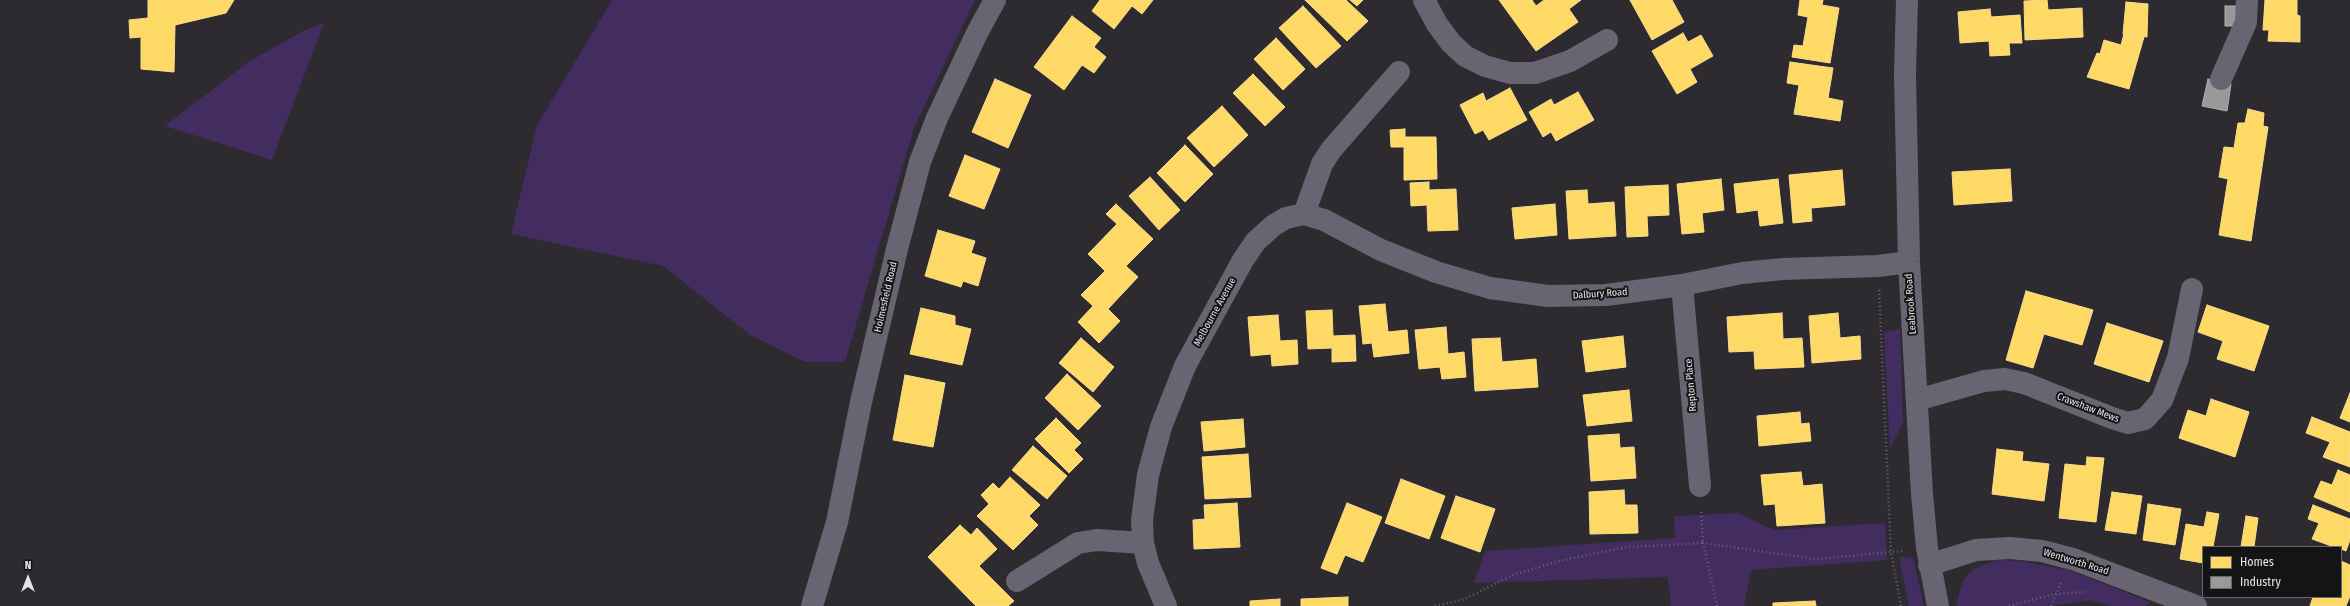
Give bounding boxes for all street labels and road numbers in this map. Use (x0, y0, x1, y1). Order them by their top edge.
street label: Holmesfield Road (872, 261, 900, 333)
street label: Leabrook Road (1903, 273, 1919, 335)
street label: Melbourne Avenue (1191, 276, 1239, 348)
street label: Dalbury Road (1572, 286, 1628, 302)
street label: Repton Place (1683, 358, 1699, 412)
street label: Crawshaw Mews (2055, 391, 2121, 425)
street label: Wentworth Road (2042, 546, 2110, 578)

